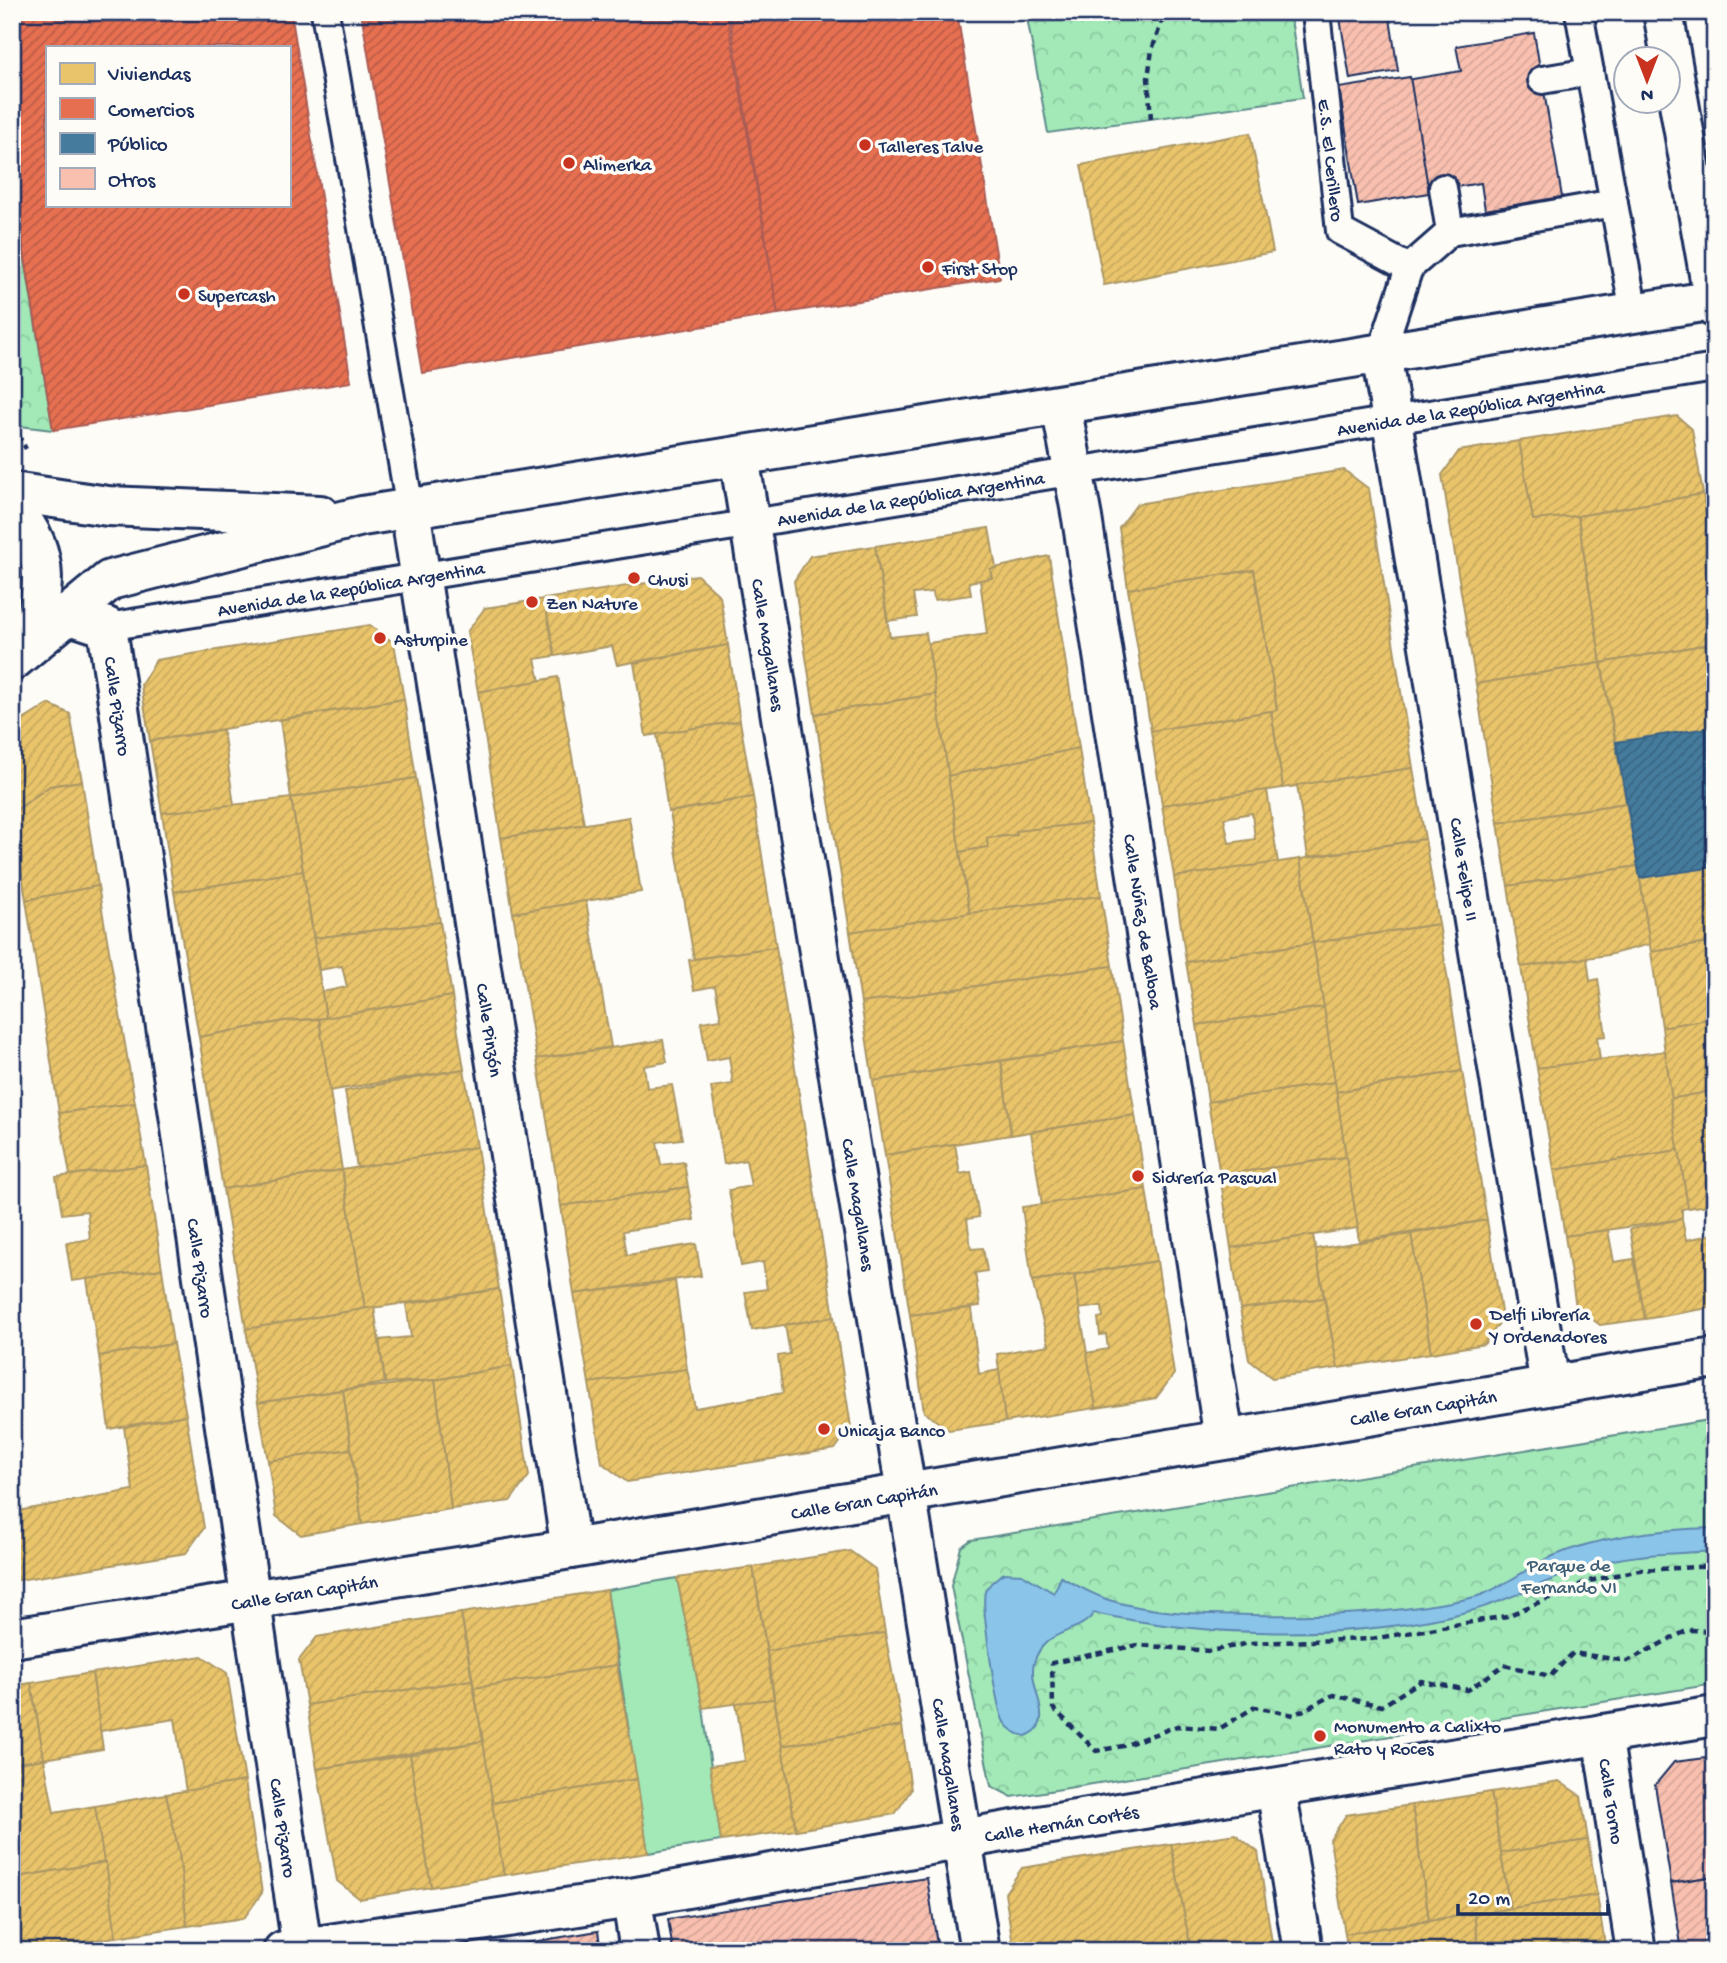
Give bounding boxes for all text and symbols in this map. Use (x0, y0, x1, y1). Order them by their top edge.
legend (46, 46, 290, 206)
north arrow (1612, 46, 1682, 116)
text: Viviendas (107, 64, 192, 89)
text: N (1641, 82, 1653, 105)
street label: E.S. El Cerillero (1311, 98, 1347, 223)
text: Comercios (108, 100, 195, 125)
text: Público (107, 134, 168, 159)
marker: Talleres Talve (857, 137, 873, 153)
place label: Talleres Talve (878, 137, 983, 160)
marker: Alimerka (561, 155, 577, 171)
place label: Alimerka (583, 155, 653, 178)
text: Otros (108, 170, 157, 195)
marker: First Stop (920, 259, 936, 275)
place label: First Stop (941, 259, 1018, 282)
marker: Supercash (176, 286, 192, 302)
place label: Supercash (198, 286, 276, 309)
street label: Avenida de la República Argentina (1336, 378, 1608, 444)
street label: Avenida de la República Argentina (776, 468, 1048, 534)
street label: Avenida de la República Argentina (216, 558, 488, 624)
marker: Chusi (626, 570, 642, 586)
place label: Chusi (648, 570, 689, 593)
street label: Calle Magallanes (744, 577, 788, 714)
marker: Zen Nature (524, 594, 540, 610)
place label: Zen Nature (546, 594, 638, 617)
marker: Asturpine (372, 630, 388, 646)
place label: Asturpine (394, 630, 468, 653)
street label: Calle Pizarro (96, 655, 134, 758)
street label: Calle Felipe II (1442, 816, 1482, 923)
street label: Calle Núñez de Balboa (1116, 833, 1166, 1012)
street label: Calle Pinzón (469, 982, 506, 1079)
street label: Calle Magallanes (834, 1137, 878, 1274)
marker: Sidrería Pascual (1130, 1168, 1146, 1184)
place label: Sidrería Pascual (1152, 1168, 1277, 1191)
street label: Calle Pizarro (179, 1217, 217, 1320)
place label: Delfi Librería Y Ordenadores (1488, 1305, 1608, 1350)
marker: Delfi Librería Y Ordenadores (1468, 1316, 1484, 1332)
street label: Calle Gran Capitán (1349, 1387, 1499, 1434)
marker: Unicaja Banco (816, 1421, 832, 1437)
place label: Unicaja Banco (838, 1421, 945, 1444)
street label: Calle Gran Capitán (790, 1480, 939, 1527)
park label: Parque de Fernando VI (1520, 1556, 1617, 1601)
street label: Calle Gran Capitán (230, 1572, 380, 1618)
street label: Calle Magallanes (924, 1697, 969, 1833)
place label: Monumento a Calixto Rato y Roces (1334, 1717, 1501, 1762)
marker: Monumento a Calixto Rato y Roces (1312, 1728, 1328, 1744)
street label: Calle Torno (1591, 1757, 1627, 1846)
street label: Calle Pizarro (262, 1777, 300, 1880)
street label: Calle Hernán Cortés (983, 1802, 1142, 1850)
scale bar (1458, 1872, 1608, 1916)
text: 20 m (1468, 1888, 1510, 1913)

